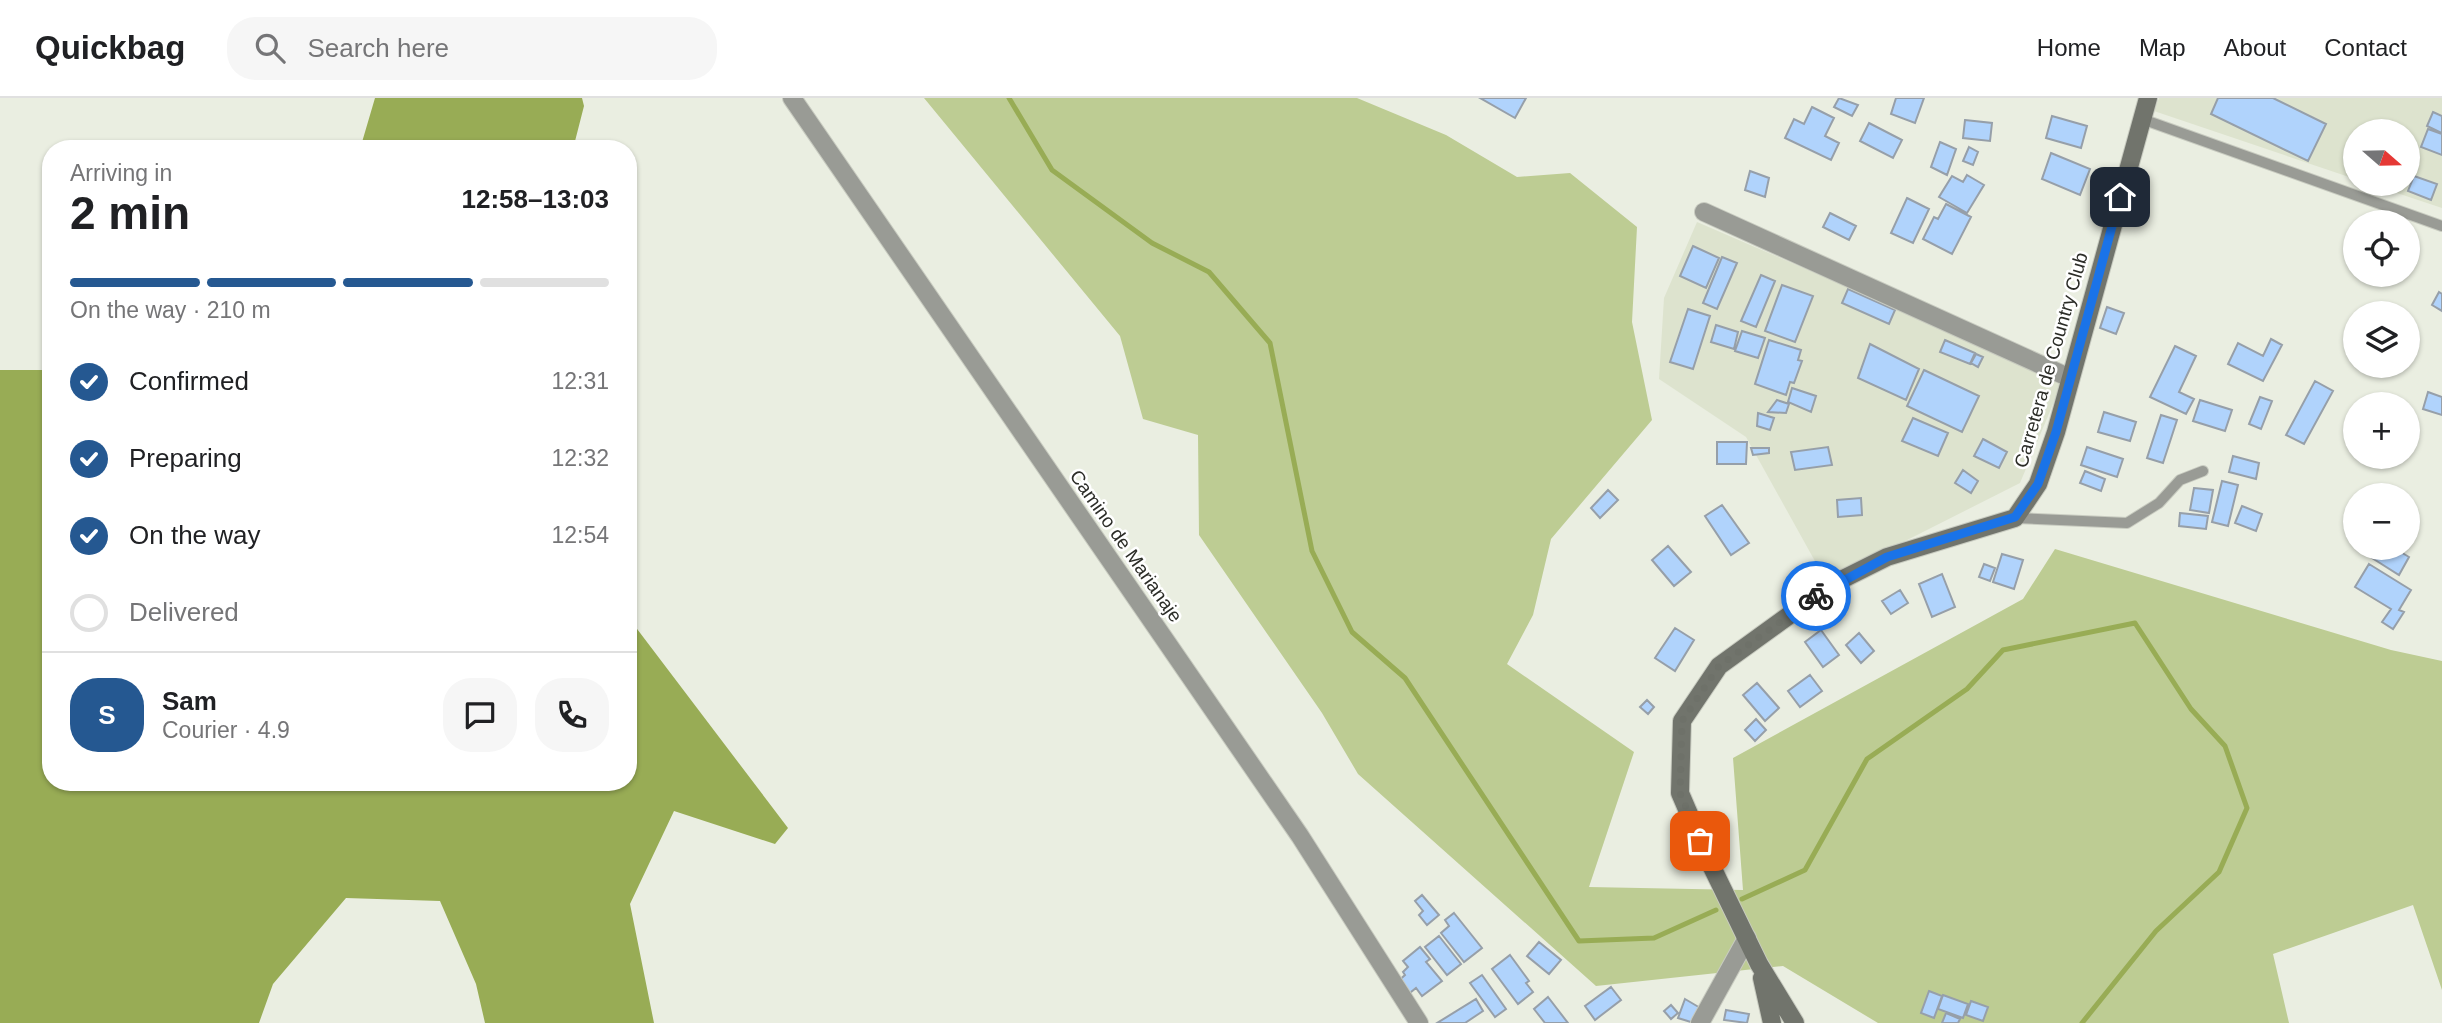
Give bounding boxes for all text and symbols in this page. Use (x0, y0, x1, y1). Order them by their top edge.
search box (227, 17, 717, 80)
text: Quickbag (35, 29, 185, 66)
icon: search (251, 29, 289, 67)
text: Search here (307, 33, 449, 63)
text: Home (2037, 34, 2101, 61)
text: Map (2139, 34, 2186, 61)
text: About (2224, 34, 2286, 61)
text: Contact (2324, 34, 2407, 61)
north arrow (2343, 119, 2420, 196)
map controls (2343, 119, 2420, 560)
text: Arriving in (70, 160, 172, 186)
pin (2090, 167, 2150, 227)
icon: home (2101, 178, 2139, 216)
text: 12:58–13:03 (462, 184, 609, 214)
text: 2 min (70, 187, 190, 239)
button: locate (2343, 210, 2420, 287)
street label: Carretera de Country Club (2010, 250, 2092, 470)
text: On the way · 210 m (70, 297, 271, 323)
button: layers (2343, 301, 2420, 378)
icon: check (70, 363, 108, 401)
text: Confirmed (129, 366, 249, 396)
text: 12:31 (551, 368, 609, 394)
button: + (2343, 392, 2420, 469)
icon: check (70, 440, 108, 478)
text: Preparing (129, 443, 242, 473)
text: 12:32 (551, 445, 609, 471)
street label: Camino de Marianaje (1066, 466, 1186, 626)
button: − (2343, 483, 2420, 560)
icon: check (70, 517, 108, 555)
text: On the way (129, 520, 261, 550)
text: 12:54 (551, 522, 609, 548)
courier (1781, 561, 1851, 631)
icon: bike (1797, 577, 1835, 615)
text: Delivered (129, 597, 239, 627)
button: chat (443, 678, 517, 752)
button: phone (535, 678, 609, 752)
text: Sam (162, 686, 217, 716)
text: S (98, 700, 116, 730)
text: Courier · 4.9 (162, 717, 290, 743)
pin (1670, 811, 1730, 871)
icon: bag (1681, 822, 1719, 860)

